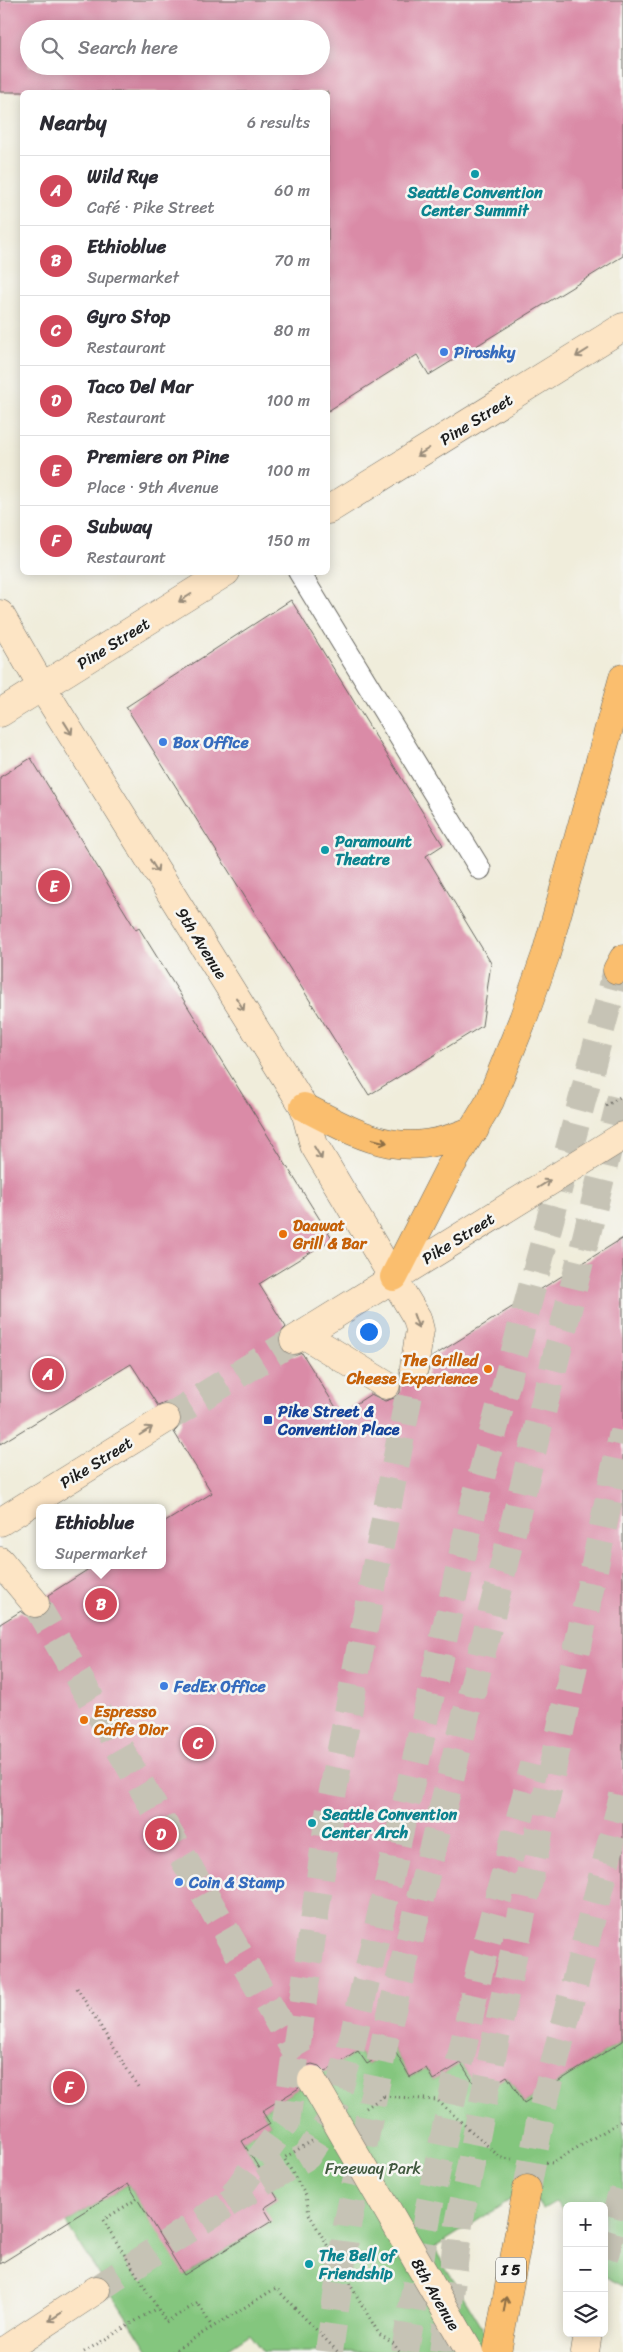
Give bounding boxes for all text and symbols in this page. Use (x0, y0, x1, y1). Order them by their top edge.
search box (20, 20, 330, 75)
text: Search here (78, 31, 178, 64)
icon: search (38, 34, 66, 62)
text: Nearby (40, 104, 106, 142)
text: 6 results (247, 108, 310, 137)
text: Wild Rye (87, 160, 158, 193)
marker: Seattle Convention Center Summit (469, 168, 481, 180)
text: A (51, 176, 61, 205)
text: 60 m (274, 176, 310, 205)
place label: Seattle Convention Center Summit (406, 178, 543, 225)
text: Café · Pike Street (87, 193, 214, 222)
text: Ethioblue (87, 230, 166, 263)
text: B (51, 246, 61, 275)
text: 70 m (274, 246, 310, 275)
text: Supermarket (87, 263, 179, 292)
text: Gyro Stop (87, 300, 170, 333)
text: C (51, 316, 61, 345)
text: 80 m (274, 316, 310, 345)
text: Restaurant (87, 333, 166, 362)
place label: Piroshky (454, 338, 516, 367)
marker: Piroshky (438, 346, 450, 358)
one-way arrow (575, 349, 589, 359)
text: Taco Del Mar (87, 370, 193, 403)
street label: Pine Street (434, 385, 519, 453)
text: D (51, 386, 61, 415)
text: 100 m (266, 386, 310, 415)
text: Restaurant (87, 403, 166, 432)
text: Premiere on Pine (87, 440, 229, 473)
one-way arrow (416, 446, 430, 457)
text: E (52, 456, 60, 485)
text: 100 m (266, 456, 310, 485)
text: Place · 9th Avenue (87, 473, 219, 502)
text: Subway (87, 510, 152, 543)
text: F (52, 526, 60, 555)
text: 150 m (267, 526, 310, 555)
text: Restaurant (87, 543, 166, 572)
one-way arrow (178, 594, 192, 604)
street label: Pine Street (71, 609, 156, 677)
one-way arrow (62, 721, 73, 735)
place label: Box Office (173, 728, 250, 757)
marker: Box Office (157, 736, 169, 748)
place label: Paramount Theatre (335, 827, 412, 874)
marker: Paramount Theatre (319, 844, 331, 856)
one-way arrow (149, 858, 159, 872)
pin: E (38, 867, 70, 905)
street label: 9th Avenue (168, 901, 235, 985)
one-way arrow (235, 996, 245, 1010)
one-way arrow (371, 1137, 387, 1146)
one-way arrow (314, 1145, 324, 1159)
one-way arrow (537, 1179, 551, 1189)
street label: Pike Street (416, 1205, 501, 1272)
place label: Daawat Grill & Bar (292, 1211, 368, 1258)
marker: Daawat Grill & Bar (277, 1228, 289, 1240)
one-way arrow (412, 1312, 422, 1328)
your location (356, 1319, 382, 1345)
place label: The Grilled Cheese Experience (346, 1346, 480, 1393)
pin: A (32, 1355, 64, 1393)
marker: The Grilled Cheese Experience (482, 1363, 494, 1375)
place label: Pike Street & Convention Place (277, 1397, 400, 1444)
marker: Pike Street & Convention Place (262, 1414, 274, 1426)
one-way arrow (138, 1426, 152, 1436)
street label: Pike Street (54, 1429, 139, 1496)
popup (36, 1504, 166, 1569)
text: Ethioblue (55, 1506, 134, 1539)
text: Supermarket (55, 1539, 147, 1568)
pin: B (85, 1585, 117, 1623)
place label: FedEx Office (173, 1672, 267, 1701)
marker: FedEx Office (158, 1680, 170, 1692)
place label: Espresso Caffe Dior (93, 1697, 169, 1744)
marker: Espresso Caffe Dior (78, 1714, 90, 1726)
pin: C (182, 1724, 214, 1762)
place label: Seattle Convention Center Arch (321, 1800, 458, 1847)
pin: D (145, 1815, 177, 1853)
marker: Seattle Convention Center Arch (306, 1817, 318, 1829)
place label: Coin & Stamp (188, 1868, 285, 1897)
marker: Coin & Stamp (173, 1876, 185, 1888)
pin: F (53, 2068, 85, 2106)
park label: Freeway Park (325, 2154, 421, 2183)
map controls (563, 2202, 608, 2337)
button: + (563, 2202, 608, 2247)
place label: The Bell of Friendship (318, 2241, 398, 2288)
button: − (563, 2247, 608, 2292)
street label: 8th Avenue (403, 2252, 468, 2336)
marker: The Bell of Friendship (303, 2258, 315, 2270)
road number: I 5 (496, 2258, 526, 2282)
button: layers (563, 2292, 608, 2337)
one-way arrow (500, 2296, 510, 2312)
one-way arrow (49, 2312, 63, 2322)

